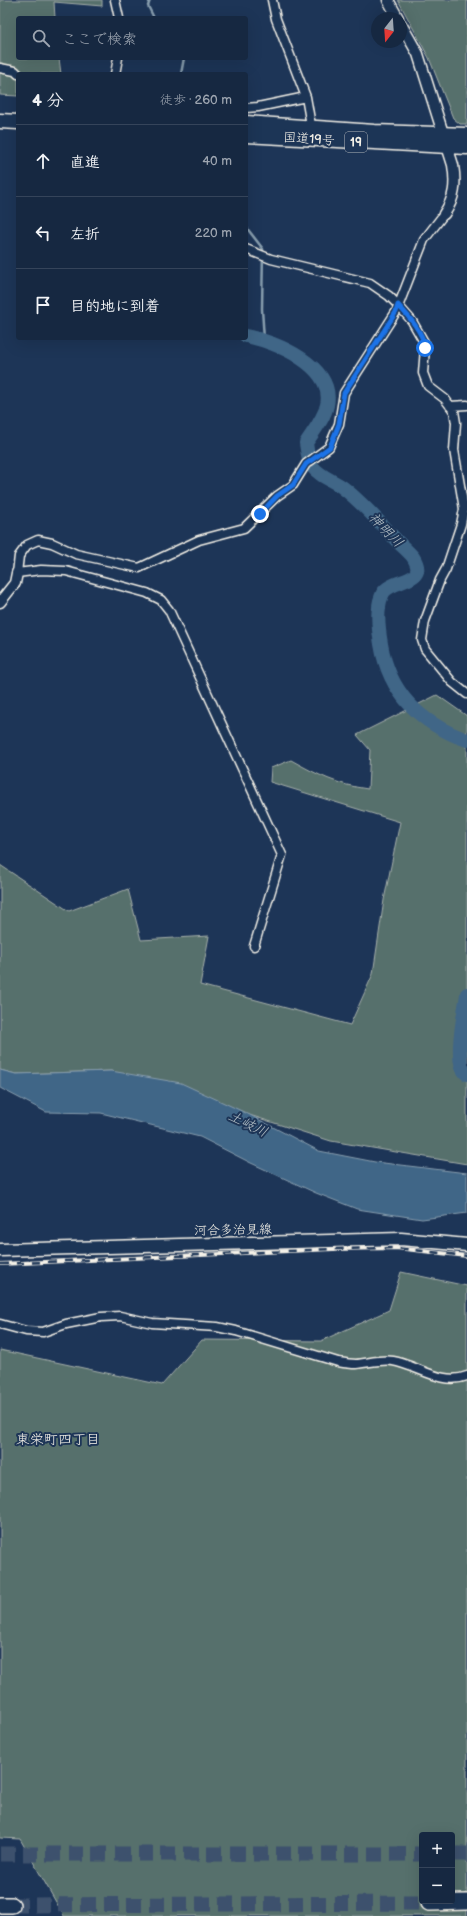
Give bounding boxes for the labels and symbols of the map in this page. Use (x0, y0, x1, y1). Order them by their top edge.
north arrow (371, 12, 407, 48)
street label: 国道19号 (283, 129, 335, 149)
road number: 19 (345, 132, 367, 152)
route start (416, 339, 434, 357)
route end (251, 505, 269, 523)
water label: 神明川 (365, 509, 407, 551)
water label: 土岐川 (225, 1107, 271, 1141)
street label: 河合多治見線 (194, 1221, 273, 1239)
district label: 東栄町四丁目 (16, 1431, 100, 1448)

